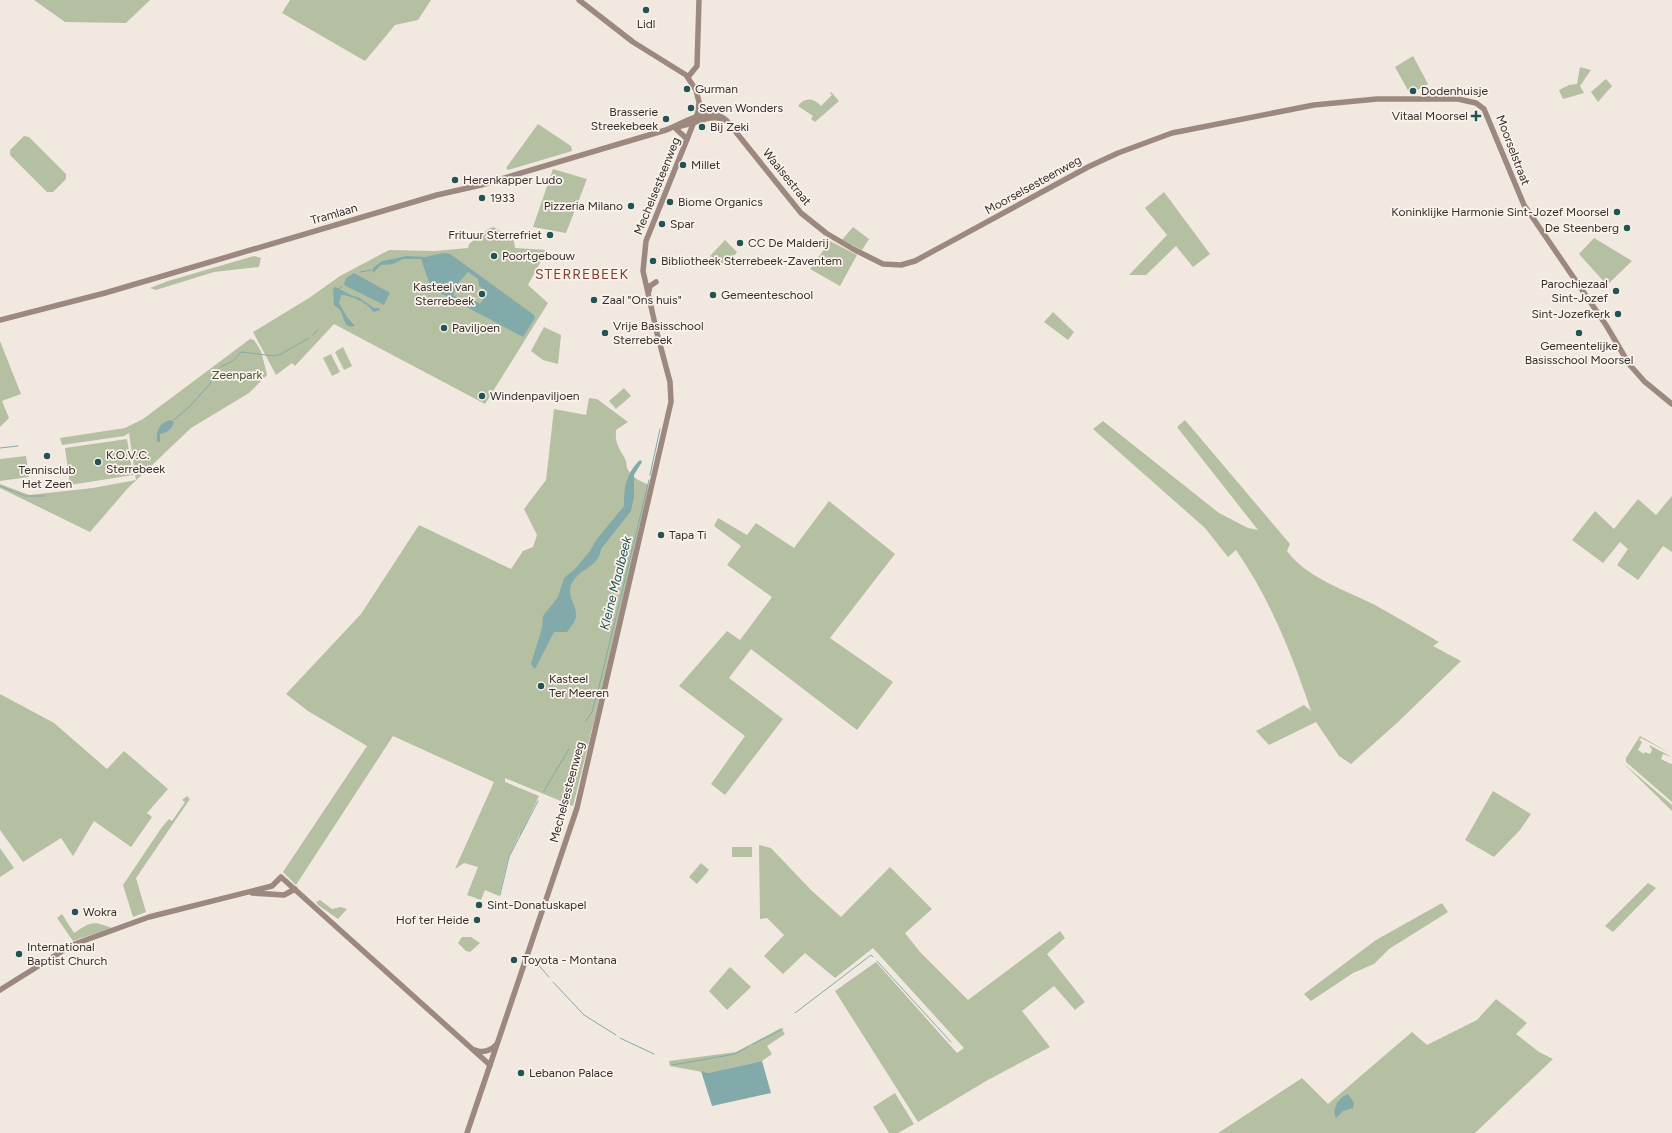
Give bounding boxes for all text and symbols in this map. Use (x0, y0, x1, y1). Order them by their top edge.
marker: Lidl (641, 5, 651, 15)
place label: Lidl (637, 17, 655, 31)
place label: Gurman (695, 82, 738, 96)
marker: Gurman (682, 84, 692, 94)
place label: Dodenhuisje (1421, 84, 1488, 98)
marker: Dodenhuisje (1408, 86, 1418, 96)
place label: Seven Wonders (699, 101, 783, 115)
marker: Seven Wonders (686, 103, 696, 113)
place label: Brasserie Streekebeek (591, 105, 658, 133)
place label: Vitaal Moorsel (1392, 109, 1468, 123)
marker: Vitaal Moorsel (1471, 111, 1481, 121)
street label: Moorselstraat (1493, 113, 1533, 187)
marker: Brasserie Streekebeek (661, 114, 671, 124)
place label: Bij Zeki (710, 120, 749, 134)
marker: Bij Zeki (697, 122, 707, 132)
street label: Mechelsesteenweg (631, 135, 683, 237)
street label: Waalsestraat (760, 146, 814, 209)
street label: Moorselsesteenweg (982, 153, 1084, 217)
place label: Millet (691, 158, 721, 172)
marker: Millet (678, 160, 688, 170)
place label: Herenkapper Ludo (463, 173, 562, 187)
marker: Herenkapper Ludo (450, 175, 460, 185)
place label: 1933 (490, 191, 515, 205)
marker: 1933 (477, 193, 487, 203)
place label: Biome Organics (678, 195, 763, 209)
marker: Biome Organics (665, 197, 675, 207)
place label: Pizzeria Milano (544, 199, 623, 213)
street label: Tramlaan (309, 201, 359, 227)
marker: Pizzeria Milano (626, 201, 636, 211)
place label: Koninklijke Harmonie Sint-Jozef Moorsel (1391, 205, 1609, 219)
marker: Koninklijke Harmonie Sint-Jozef Moorsel (1612, 207, 1622, 217)
place label: Spar (670, 217, 695, 231)
marker: Spar (657, 219, 667, 229)
place label: De Steenberg (1545, 221, 1619, 235)
marker: De Steenberg (1622, 223, 1632, 233)
place label: Frituur Sterrefriet (448, 228, 542, 242)
marker: Frituur Sterrefriet (545, 230, 555, 240)
place label: CC De Malderij (748, 236, 829, 250)
marker: CC De Malderij (735, 238, 745, 248)
place label: Poortgebouw (502, 249, 576, 263)
marker: Poortgebouw (489, 251, 499, 261)
place label: Bibliotheek Sterrebeek-Zaventem (661, 254, 842, 268)
marker: Bibliotheek Sterrebeek-Zaventem (648, 256, 658, 266)
district label: STERREBEEK (535, 266, 629, 283)
place label: Parochiezaal Sint-Jozef (1541, 277, 1609, 305)
place label: Kasteel van Sterrebeek (413, 280, 474, 308)
marker: Parochiezaal Sint-Jozef (1611, 286, 1621, 296)
place label: Gemeenteschool (721, 288, 813, 302)
marker: Kasteel van Sterrebeek (477, 289, 487, 299)
marker: Gemeenteschool (708, 290, 718, 300)
place label: Zaal "Ons huis" (602, 293, 682, 307)
marker: Zaal "Ons huis" (589, 295, 599, 305)
place label: Sint-Jozefkerk (1531, 307, 1610, 321)
marker: Sint-Jozefkerk (1613, 309, 1623, 319)
place label: Vrije Basisschool Sterrebeek (613, 319, 704, 347)
place label: Paviljoen (452, 321, 500, 335)
marker: Paviljoen (439, 323, 449, 333)
marker: Vrije Basisschool Sterrebeek (600, 328, 610, 338)
marker: Gemeentelijke Basisschool Moorsel (1574, 328, 1584, 338)
place label: Gemeentelijke Basisschool Moorsel (1525, 339, 1633, 367)
park label: Zeenpark (212, 368, 262, 382)
place label: Windenpaviljoen (490, 389, 580, 403)
marker: Windenpaviljoen (477, 391, 487, 401)
place label: K.O.V.C. Sterrebeek (106, 448, 165, 476)
marker: Tennisclub Het Zeen (42, 451, 52, 461)
marker: K.O.V.C. Sterrebeek (93, 457, 103, 467)
place label: Tennisclub Het Zeen (18, 463, 76, 491)
place label: Tapa Ti (669, 528, 707, 542)
marker: Tapa Ti (656, 530, 666, 540)
water label: Kleine Maalbeek (597, 534, 635, 631)
place label: Kasteel Ter Meeren (549, 672, 609, 700)
marker: Kasteel Ter Meeren (536, 681, 546, 691)
street label: Mechelsesteenweg (547, 740, 587, 844)
place label: Sint-Donatuskapel (487, 898, 586, 912)
marker: Sint-Donatuskapel (474, 900, 484, 910)
place label: Wokra (83, 905, 117, 919)
marker: Wokra (70, 907, 80, 917)
place label: Hof ter Heide (396, 913, 469, 927)
marker: Hof ter Heide (472, 915, 482, 925)
place label: International Baptist Church (27, 940, 108, 968)
marker: International Baptist Church (14, 949, 24, 959)
place label: Toyota - Montana (522, 953, 617, 967)
marker: Toyota - Montana (509, 955, 519, 965)
place label: Lebanon Palace (529, 1066, 613, 1080)
marker: Lebanon Palace (516, 1068, 526, 1078)

